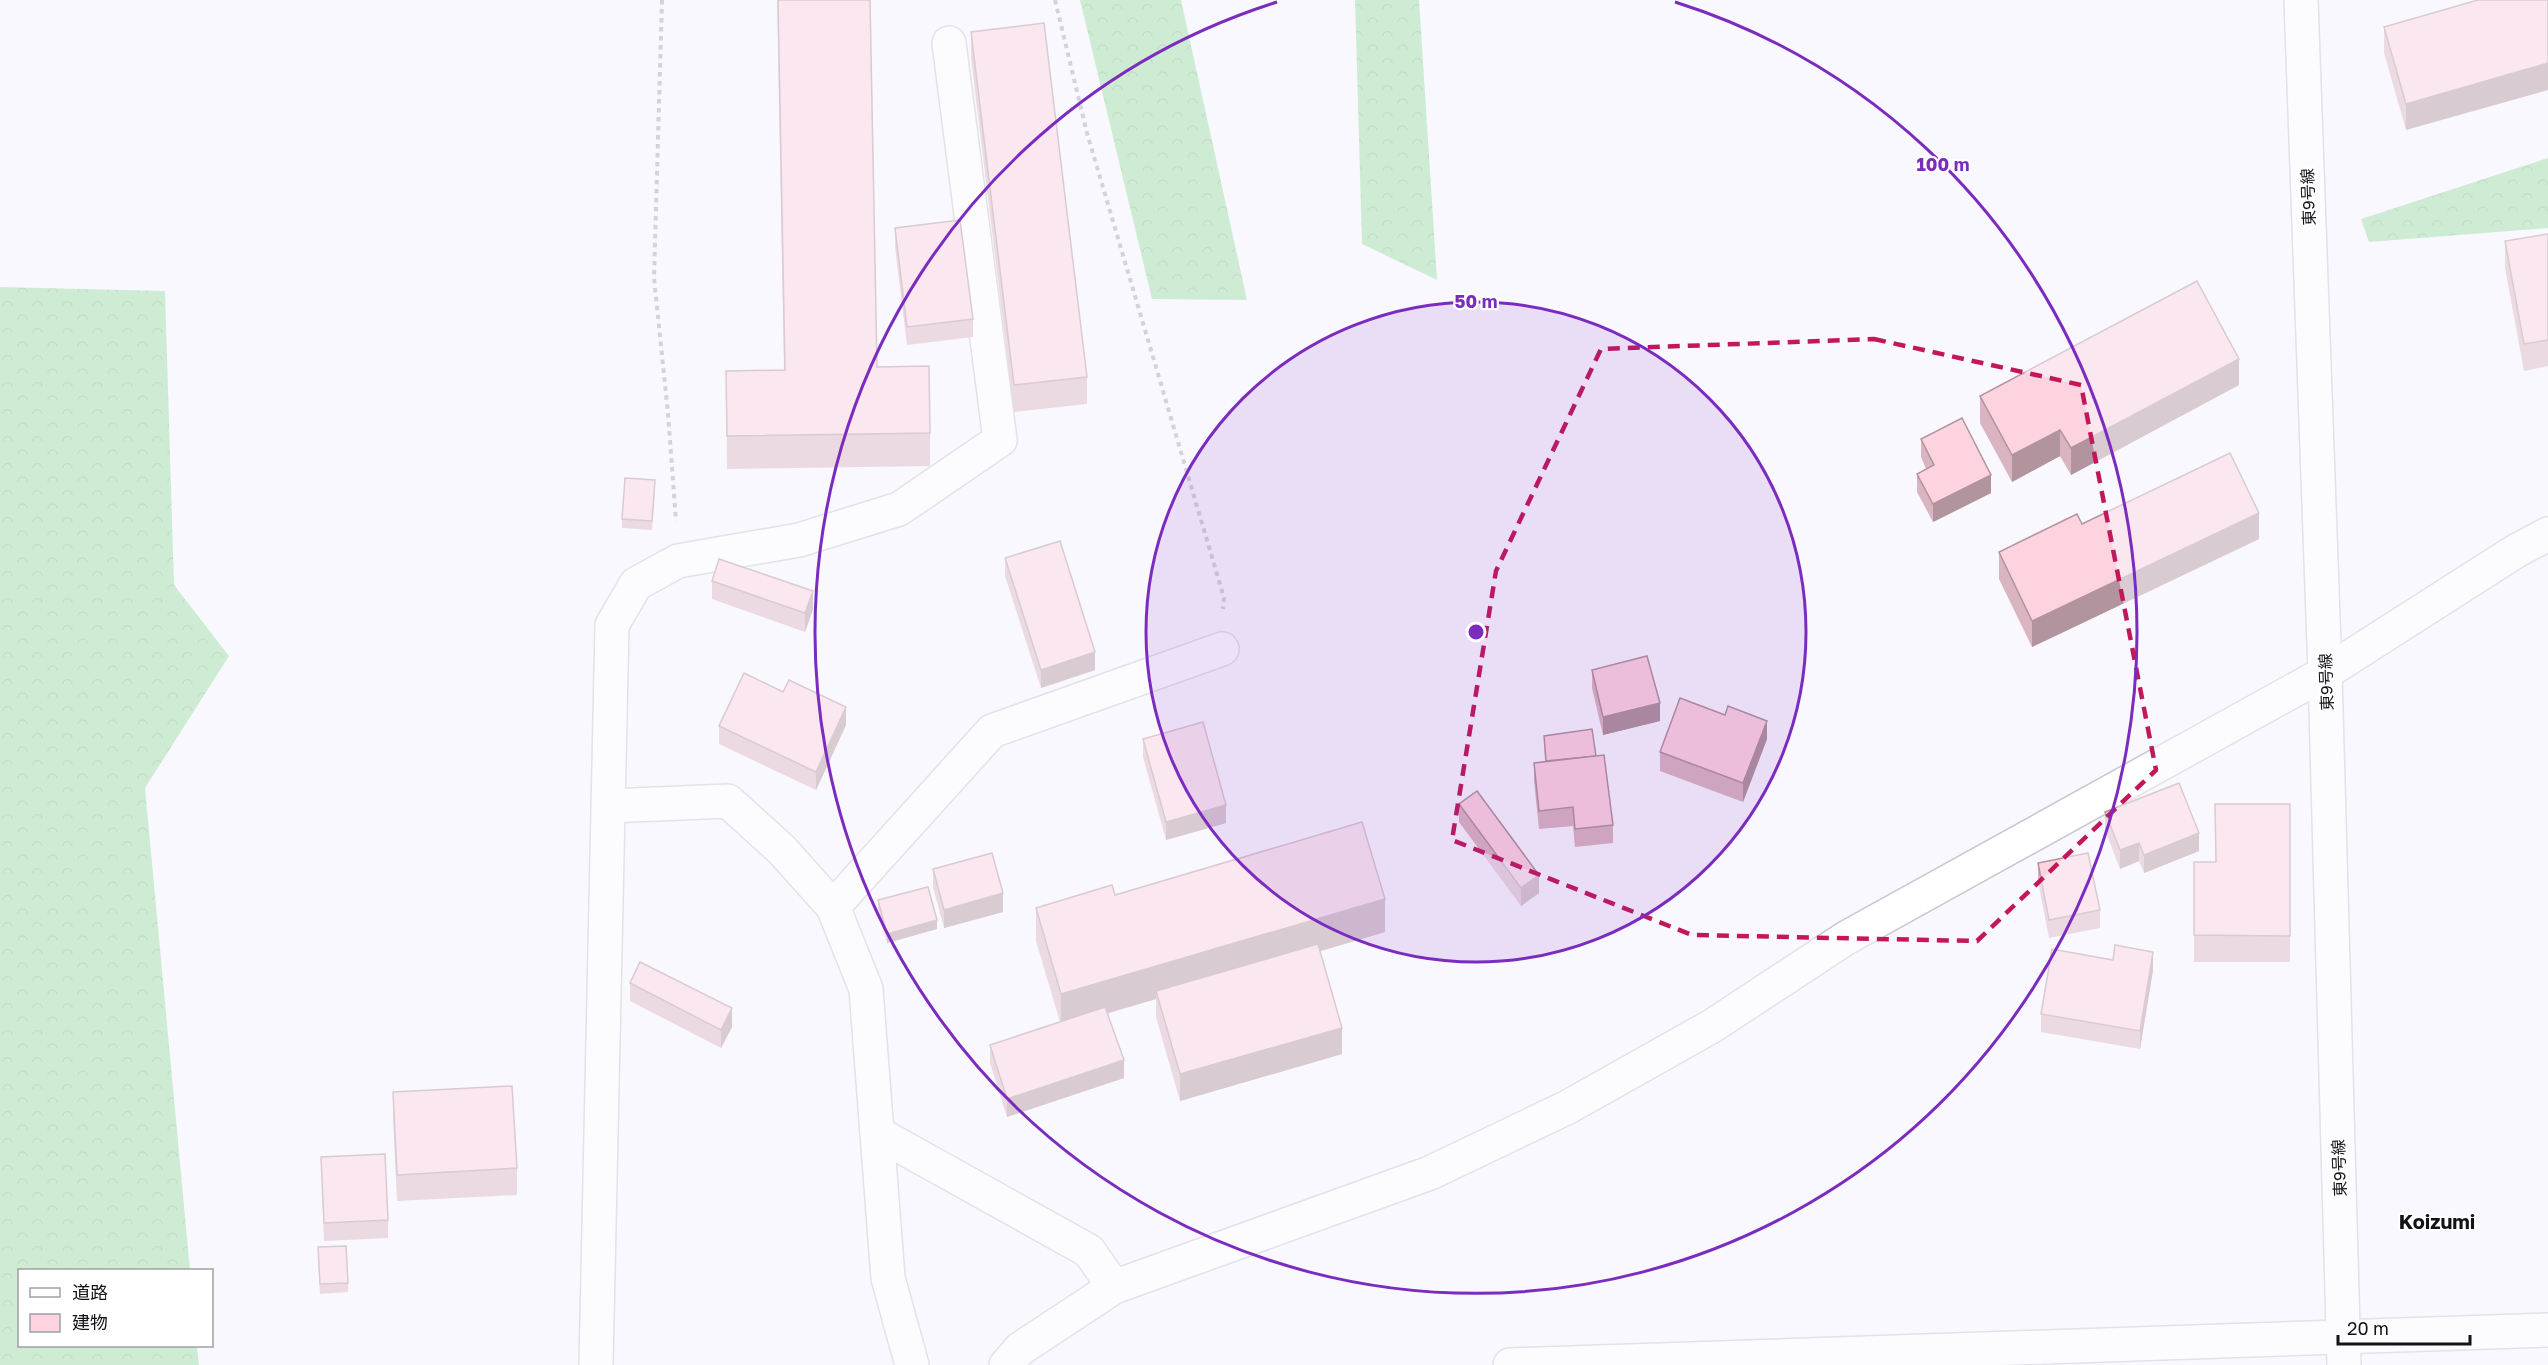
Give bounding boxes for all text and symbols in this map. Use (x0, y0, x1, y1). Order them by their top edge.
text: 100 m (1917, 153, 1969, 175)
street label: 東9号線 (2297, 168, 2319, 226)
text: 50 m (1455, 290, 1497, 312)
centre of rings (1466, 622, 1486, 642)
street label: 東9号線 (2315, 653, 2337, 711)
street label: 東9号線 (2328, 1139, 2350, 1197)
district label: Koizumi (2399, 1209, 2475, 1233)
legend (18, 1269, 213, 1347)
text: 道路 (72, 1281, 108, 1303)
scale bar (2338, 1308, 2470, 1346)
text: 建物 (72, 1311, 108, 1333)
text: 20 m (2347, 1317, 2389, 1339)

